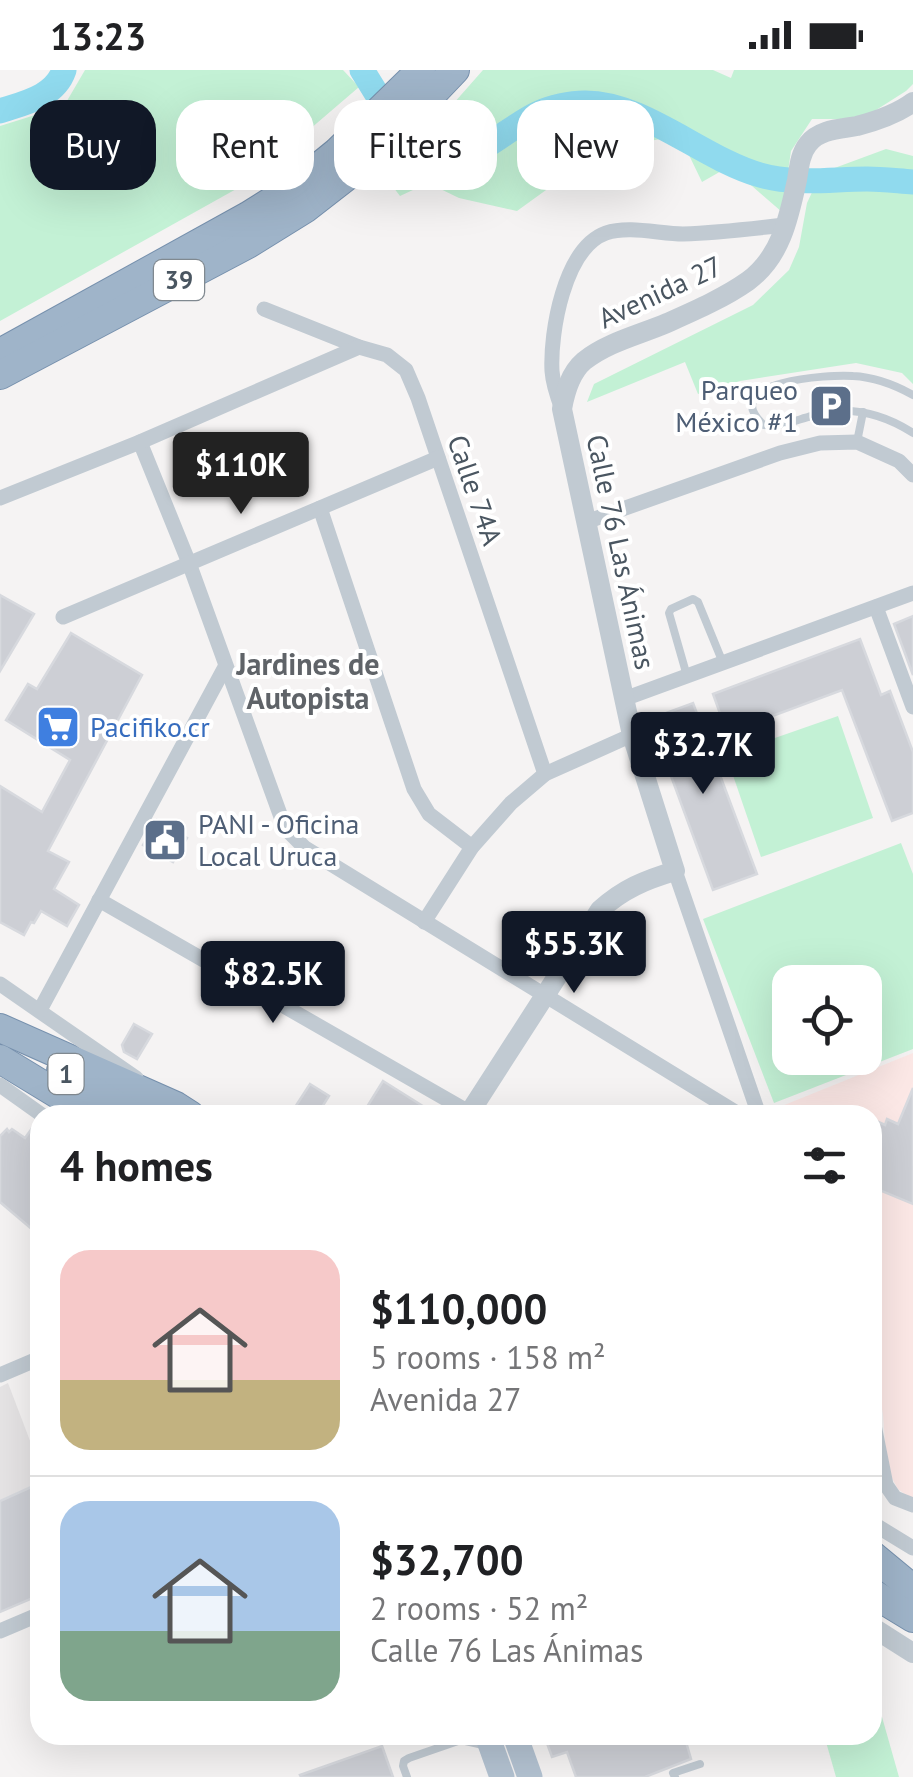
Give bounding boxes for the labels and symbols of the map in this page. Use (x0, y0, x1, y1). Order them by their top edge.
street label: Avenida 27 (592, 247, 728, 336)
road number: 39 (154, 260, 204, 300)
place label: Parqueo México #1 (675, 371, 798, 440)
parking icon: Parqueo México #1 (808, 383, 854, 429)
street label: Calle 74A (439, 430, 512, 551)
street label: Calle 76 Las Ánimas (579, 431, 664, 673)
pin: $110K (171, 432, 311, 517)
district label: Jardines de Autopista (236, 644, 379, 717)
supermarket icon: Pacifiko.cr (35, 704, 81, 750)
place label: Pacifiko.cr (90, 708, 210, 745)
pin: $32.7K (622, 712, 784, 797)
place label: PANI - Oficina Local Uruca (198, 805, 359, 874)
public building icon: PANI - Oficina Local Uruca (142, 817, 188, 863)
pin: $55.3K (493, 911, 655, 996)
pin: $82.5K (192, 941, 354, 1026)
road number: 1 (48, 1054, 84, 1094)

